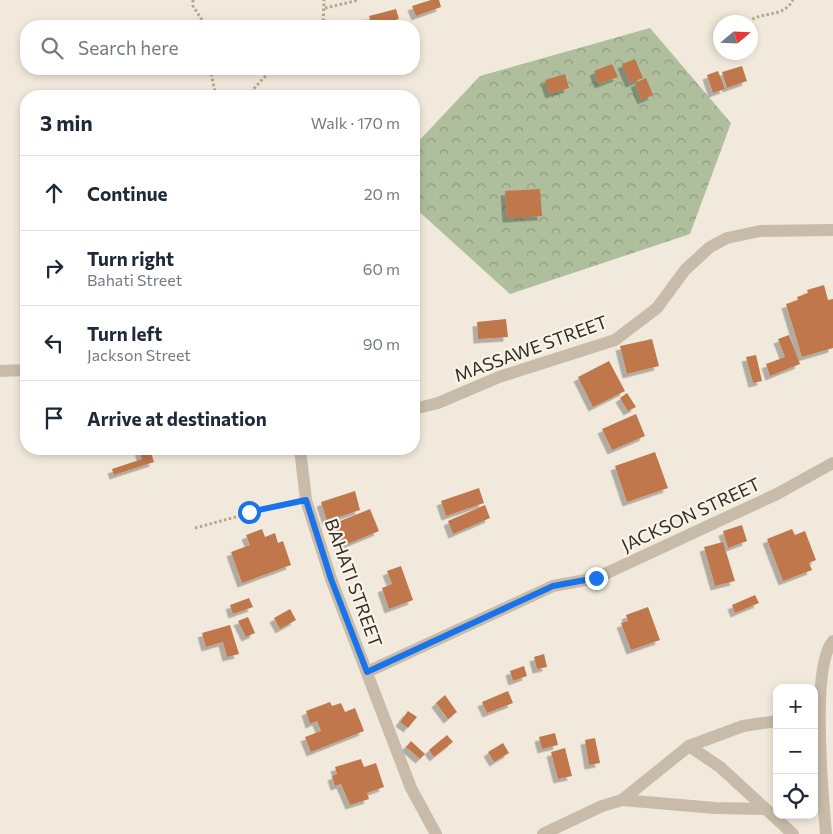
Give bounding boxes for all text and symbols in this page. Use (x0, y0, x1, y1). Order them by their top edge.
north arrow (713, 15, 758, 60)
search box (20, 20, 420, 75)
icon: search (38, 34, 66, 62)
text: Search here (78, 36, 178, 59)
text: 3 min (40, 110, 93, 135)
text: Walk · 170 m (311, 113, 400, 132)
icon: ahead (40, 179, 68, 207)
text: Continue (87, 182, 167, 205)
text: 20 m (364, 184, 400, 203)
text: Turn right (87, 247, 174, 270)
icon: right (40, 254, 68, 282)
text: 60 m (363, 259, 400, 278)
text: Bahati Street (87, 270, 182, 289)
street label: MASSAWE STREET (451, 310, 610, 386)
text: Turn left (87, 322, 162, 345)
icon: left (40, 329, 68, 357)
text: 90 m (363, 334, 400, 353)
text: Jackson Street (87, 345, 191, 364)
icon: arrive (40, 404, 68, 432)
text: Arrive at destination (87, 407, 267, 430)
street label: JACKSON STREET (618, 472, 763, 556)
route start (238, 501, 261, 524)
street label: BAHATI STREET (320, 515, 387, 650)
route end (585, 567, 608, 590)
map controls (773, 684, 818, 819)
button: + (773, 684, 818, 729)
button: − (773, 729, 818, 774)
button: locate (773, 774, 818, 819)

